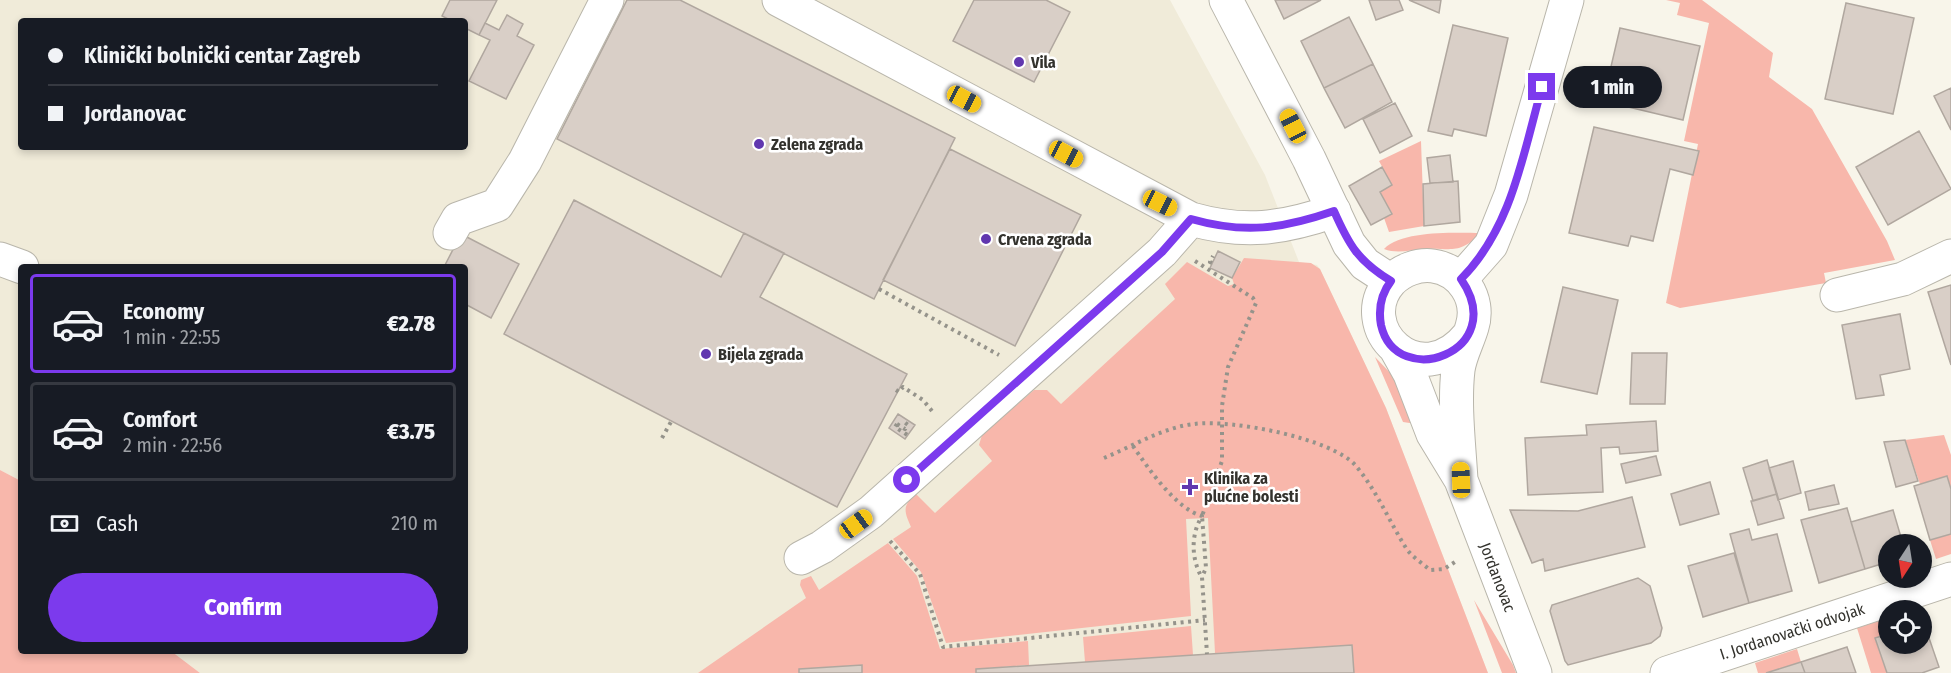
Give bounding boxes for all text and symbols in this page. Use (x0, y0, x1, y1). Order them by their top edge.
text: Klinički bolnički centar Zagreb (84, 42, 360, 69)
place label: Vila (1030, 53, 1056, 72)
marker: Vila (1012, 55, 1026, 69)
callout: 1 min (1563, 66, 1662, 108)
route end (1528, 73, 1555, 100)
text: 1 min (1591, 75, 1634, 99)
car (944, 83, 984, 115)
text: Jordanovac (84, 100, 186, 127)
car (1277, 106, 1309, 146)
place label: Zelena zgrada (771, 135, 863, 154)
marker: Zelena zgrada (752, 137, 766, 151)
car (1046, 138, 1086, 170)
car (1140, 187, 1180, 219)
place label: Crvena zgrada (998, 230, 1092, 249)
marker: Crvena zgrada (979, 232, 993, 246)
icon: car (51, 297, 105, 351)
text: Economy (123, 298, 204, 325)
text: €2.78 (387, 310, 435, 337)
text: 1 min · 22:55 (123, 325, 220, 349)
place label: Bijela zgrada (718, 345, 803, 364)
marker: Bijela zgrada (699, 347, 713, 361)
icon: car (51, 405, 105, 459)
text: Comfort (123, 406, 197, 433)
text: €3.75 (387, 418, 435, 445)
text: 2 min · 22:56 (123, 433, 222, 457)
car (1451, 462, 1471, 498)
route start (893, 466, 920, 493)
place label: Klinika za plućne bolesti (1204, 469, 1299, 506)
marker: Klinika za plućne bolesti (1181, 478, 1199, 496)
car (836, 506, 876, 542)
icon: cash (48, 507, 81, 540)
text: Cash (96, 510, 139, 537)
text: 210 m (391, 511, 438, 535)
north arrow (1878, 534, 1932, 588)
map controls (1878, 534, 1932, 654)
street label: Jordanovac (1476, 540, 1519, 615)
button: Confirm (48, 573, 438, 642)
street label: I. Jordanovački odvojak (1717, 599, 1867, 664)
button: locate (1878, 600, 1932, 654)

